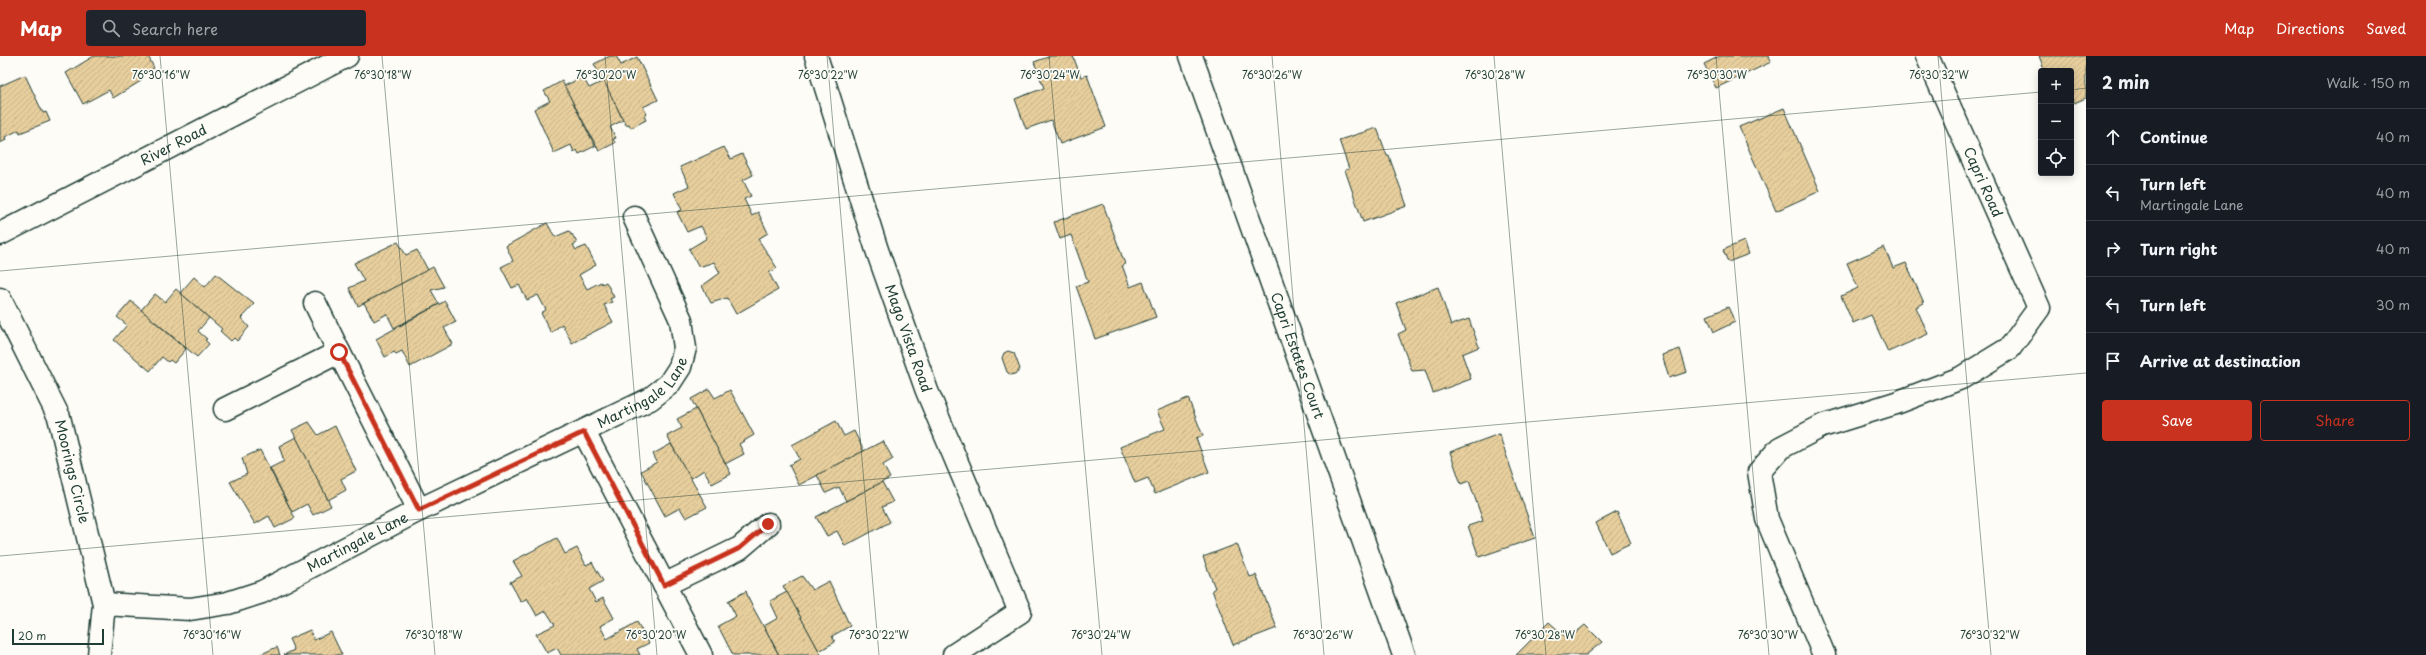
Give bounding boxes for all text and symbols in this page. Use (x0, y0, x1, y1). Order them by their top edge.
search box (86, 10, 366, 46)
text: Map (20, 14, 62, 42)
icon: search (100, 17, 122, 39)
text: Search here (132, 17, 218, 40)
text: Map (2224, 18, 2254, 39)
text: Directions (2276, 18, 2344, 39)
text: Saved (2366, 18, 2406, 39)
text: 76°30'16"W (132, 67, 191, 82)
text: 76°30'18"W (354, 67, 412, 82)
text: 76°30'20"W (576, 67, 637, 82)
text: 76°30'22"W (798, 67, 859, 82)
text: 76°30'24"W (1020, 67, 1081, 82)
text: 76°30'26"W (1242, 67, 1303, 82)
text: 76°30'28"W (1465, 67, 1526, 82)
text: 76°30'30"W (1687, 67, 1748, 82)
text: 76°30'32"W (1909, 67, 1970, 82)
map controls (2038, 68, 2074, 176)
button: + (2038, 68, 2074, 104)
text: 2 min (2102, 69, 2149, 95)
text: Walk · 150 m (2326, 73, 2410, 92)
button: − (2038, 104, 2074, 140)
street label: River Road (136, 119, 210, 170)
text: Continue (2140, 125, 2208, 148)
icon: ahead (2102, 126, 2124, 148)
text: 40 m (2376, 127, 2410, 146)
button: locate (2038, 140, 2074, 176)
street label: Capri Road (1959, 143, 2008, 220)
text: Turn left (2140, 172, 2206, 195)
icon: left (2102, 182, 2124, 204)
text: 40 m (2376, 183, 2410, 202)
text: Martingale Lane (2140, 195, 2244, 214)
text: Turn right (2140, 237, 2217, 260)
icon: right (2102, 238, 2124, 260)
text: 40 m (2376, 239, 2410, 258)
street label: Mago Vista Road (880, 281, 938, 395)
street label: Capri Estates Court (1266, 289, 1330, 422)
text: Turn left (2140, 293, 2206, 316)
icon: left (2102, 294, 2124, 316)
text: 30 m (2376, 295, 2410, 314)
route start (330, 343, 348, 361)
text: Arrive at destination (2140, 349, 2301, 372)
icon: arrive (2102, 350, 2124, 372)
street label: Martingale Lane (593, 355, 692, 433)
button: Save (2102, 400, 2252, 441)
button: Share (2260, 400, 2410, 441)
street label: Moorings Circle (50, 417, 95, 526)
street label: Martingale Lane (303, 506, 412, 577)
route end (759, 515, 777, 533)
scale bar (12, 627, 104, 646)
text: 20 m (18, 627, 46, 644)
text: 76°30'16"W (183, 627, 242, 642)
text: 76°30'18"W (405, 627, 463, 642)
text: 76°30'20"W (626, 627, 687, 642)
text: 76°30'22"W (849, 627, 910, 642)
text: 76°30'24"W (1071, 627, 1132, 642)
text: 76°30'26"W (1293, 627, 1354, 642)
text: 76°30'28"W (1515, 627, 1576, 642)
text: 76°30'30"W (1738, 627, 1799, 642)
text: 76°30'32"W (1960, 627, 2021, 642)

